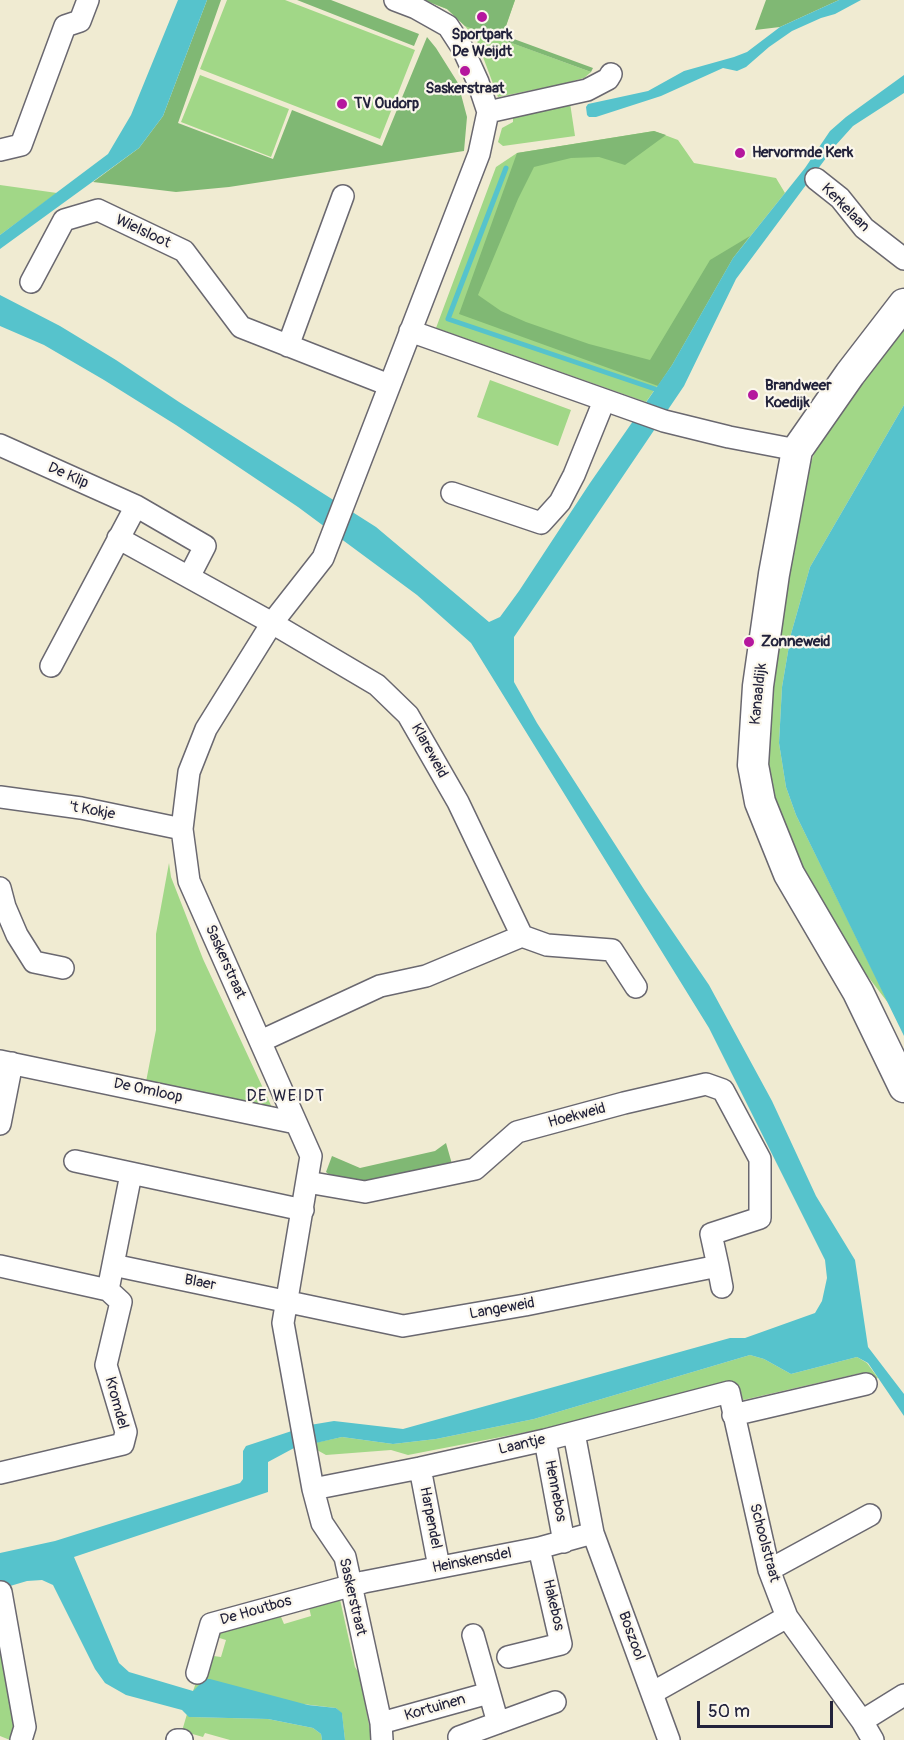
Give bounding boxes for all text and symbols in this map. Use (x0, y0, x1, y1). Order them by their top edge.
marker: Sportpark De Weijdt (475, 10, 489, 24)
place label: Sportpark De Weijdt (452, 26, 512, 61)
marker: Saskerstraat (458, 64, 472, 78)
place label: Saskerstraat (425, 80, 505, 98)
place label: TV Oudorp (354, 95, 419, 113)
marker: TV Oudorp (335, 97, 349, 111)
place label: Hervormde Kerk (752, 144, 853, 162)
marker: Hervormde Kerk (733, 146, 747, 160)
street label: Kerkelaan (817, 180, 873, 236)
street label: Wielsloot (113, 211, 173, 253)
place label: Brandweer Koedijk (765, 377, 831, 412)
marker: Brandweer Koedijk (746, 388, 760, 402)
street label: De Klip (45, 459, 91, 493)
place label: Zonneweid (761, 633, 830, 651)
marker: Zonneweid (742, 635, 756, 649)
street label: Kanaaldijk (747, 662, 771, 726)
street label: Klareweid (407, 721, 451, 781)
street label: 't Kokje (68, 798, 116, 824)
street label: Saskerstraat (201, 922, 249, 1002)
street label: De Omloop (112, 1075, 184, 1107)
district label: DE WEIDT (246, 1087, 326, 1107)
street label: Hoekweid (546, 1100, 608, 1132)
street label: Blaer (183, 1271, 217, 1295)
street label: Langeweid (468, 1294, 536, 1324)
street label: Kromdel (100, 1375, 132, 1431)
street label: Laantje (497, 1431, 547, 1459)
street label: Hennebos (540, 1459, 570, 1523)
street label: Harpendel (415, 1485, 445, 1551)
street label: Schoolstraat (745, 1502, 783, 1584)
street label: Heinskensdel (431, 1544, 513, 1578)
street label: Saskerstraat (334, 1556, 370, 1638)
street label: Hakebos (538, 1578, 568, 1632)
street label: De Houtbos (218, 1592, 294, 1630)
street label: Boszool (614, 1609, 648, 1663)
scale bar (700, 1689, 836, 1727)
street label: Kortuinen (402, 1691, 468, 1725)
text: 50 m (708, 1700, 750, 1723)

